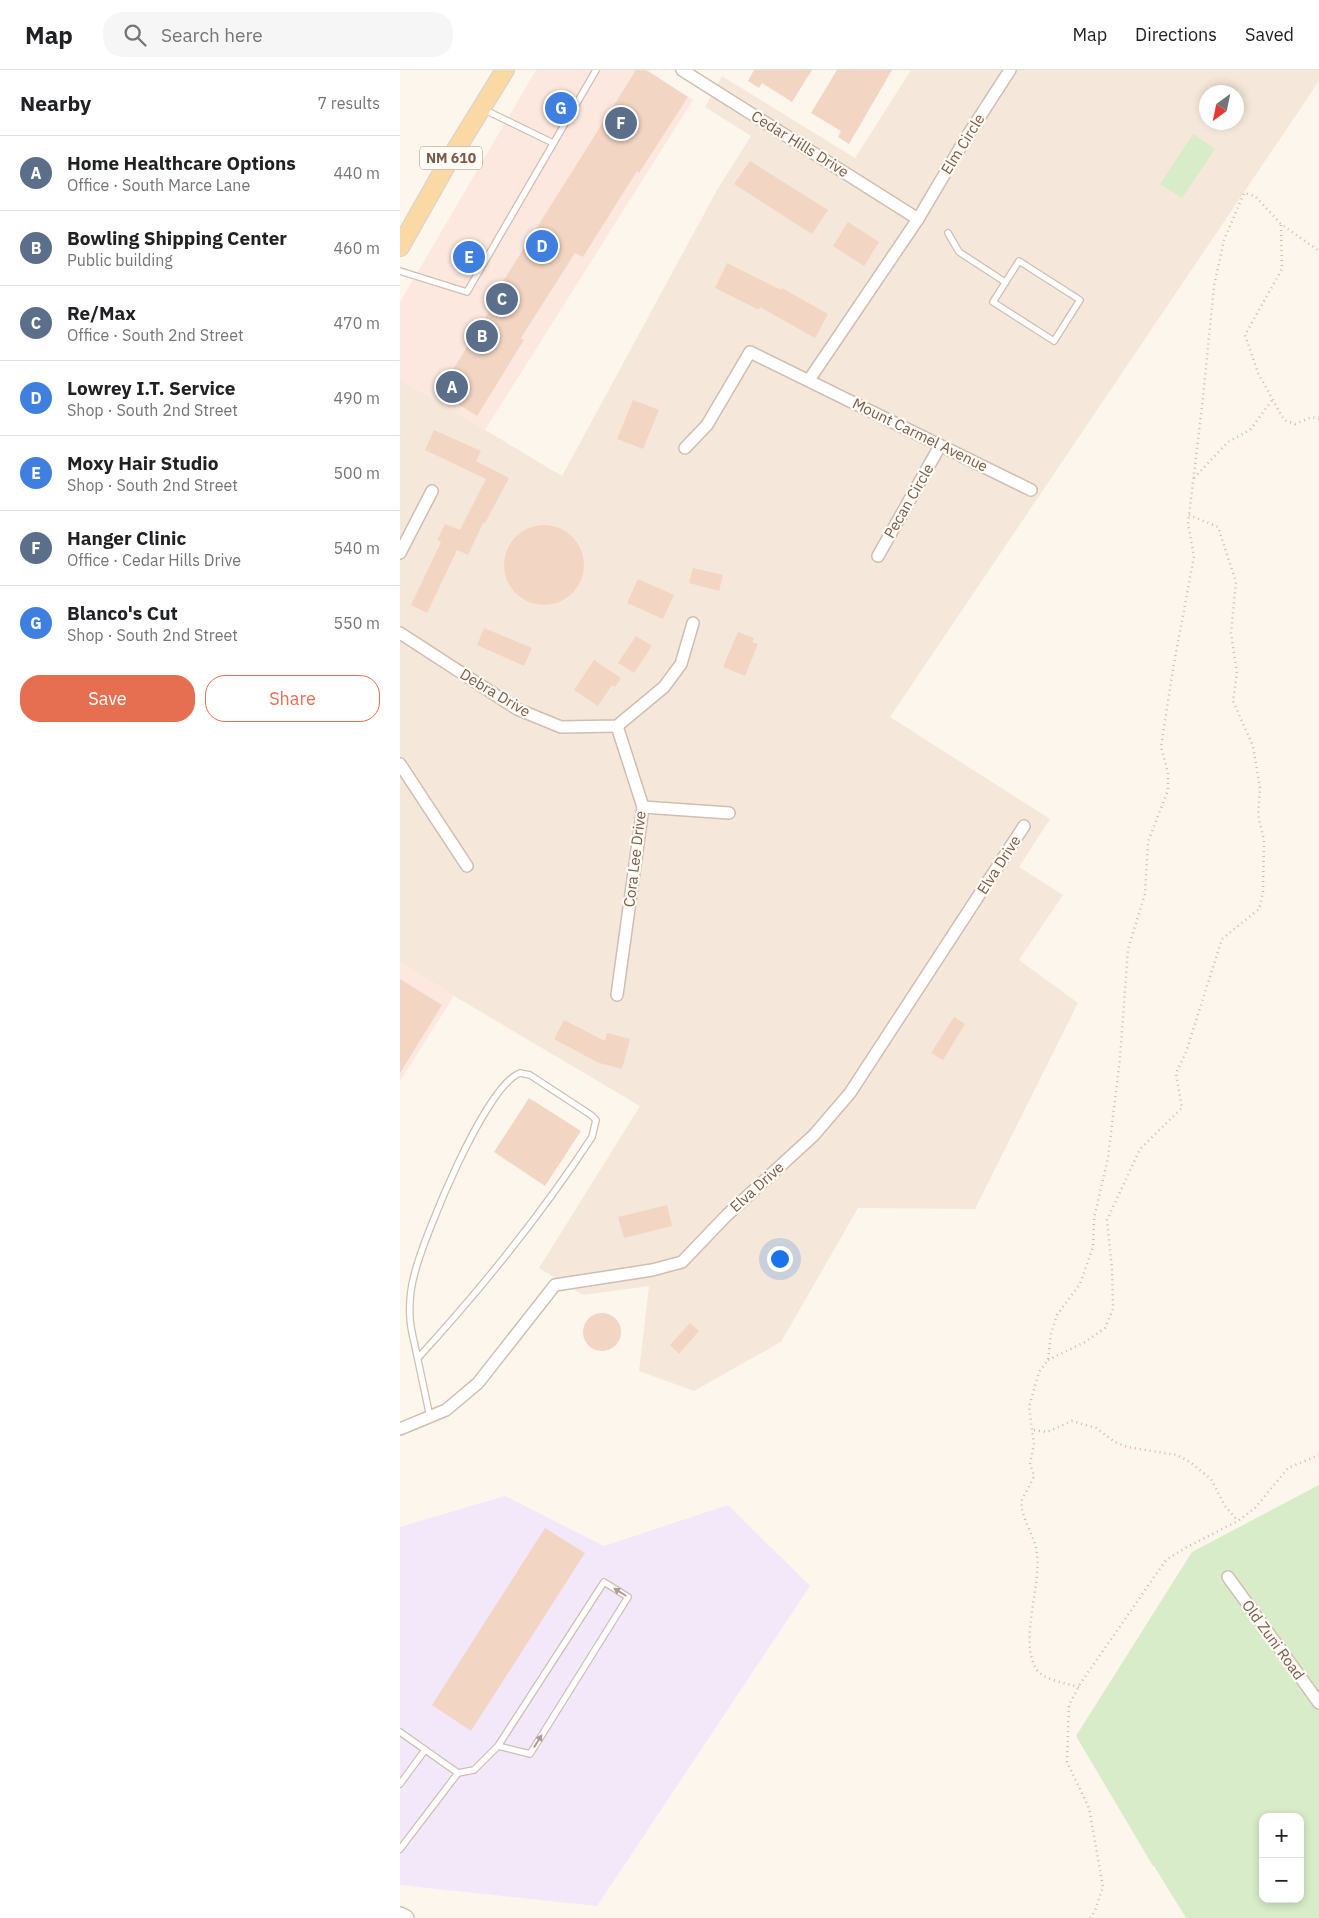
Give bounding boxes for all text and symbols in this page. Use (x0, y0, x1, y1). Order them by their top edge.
search box (103, 12, 453, 57)
text: Map (25, 19, 73, 51)
icon: search (121, 21, 149, 49)
text: Search here (161, 23, 263, 47)
text: Map (1072, 23, 1107, 46)
text: Directions (1135, 23, 1217, 46)
text: Saved (1245, 23, 1294, 46)
north arrow (1199, 85, 1244, 130)
text: Nearby (20, 89, 91, 117)
pin: G (545, 89, 577, 127)
text: 7 results (317, 93, 380, 113)
pin: F (605, 104, 637, 142)
street label: Cedar Hills Drive (748, 106, 853, 181)
street label: Elm Circle (937, 110, 989, 178)
road number: NM 610 (420, 146, 482, 170)
text: Home Healthcare Options (67, 151, 296, 175)
text: A (31, 163, 41, 183)
text: 440 m (333, 163, 380, 183)
text: Office · South Marce Lane (67, 175, 250, 195)
text: Bowling Shipping Center (67, 226, 287, 250)
pin: D (526, 227, 558, 265)
text: B (31, 238, 41, 258)
text: 460 m (333, 238, 380, 258)
pin: E (453, 238, 485, 276)
text: Public building (67, 250, 173, 270)
pin: C (486, 280, 518, 318)
text: Re/Max (67, 301, 136, 325)
text: C (31, 313, 41, 333)
text: 470 m (333, 313, 380, 333)
pin: B (466, 317, 498, 355)
text: Office · South 2nd Street (67, 325, 244, 345)
pin: A (436, 368, 468, 406)
text: Lowrey I.T. Service (67, 376, 235, 400)
text: D (30, 388, 42, 408)
text: 490 m (333, 388, 380, 408)
street label: Mount Carmel Avenue (849, 394, 991, 476)
text: Shop · South 2nd Street (67, 400, 238, 420)
text: Moxy Hair Studio (67, 451, 218, 475)
street label: Pecan Circle (880, 460, 938, 541)
text: E (31, 463, 41, 483)
text: 500 m (333, 463, 380, 483)
text: Shop · South 2nd Street (67, 475, 238, 495)
text: Hanger Clinic (67, 526, 186, 550)
text: F (31, 538, 41, 558)
text: 540 m (333, 538, 380, 558)
text: Office · Cedar Hills Drive (67, 550, 241, 570)
text: Blanco's Cut (67, 601, 178, 625)
text: G (30, 613, 42, 633)
text: 550 m (333, 613, 380, 633)
text: Shop · South 2nd Street (67, 625, 238, 645)
street label: Debra Drive (457, 664, 534, 721)
button: Save (20, 675, 195, 722)
button: Share (205, 675, 380, 722)
street label: Cora Lee Drive (619, 810, 650, 908)
street label: Elva Drive (973, 832, 1025, 898)
street label: Elva Drive (726, 1157, 788, 1216)
your location (767, 1246, 793, 1272)
one-way arrow (613, 1587, 626, 1596)
street label: Old Zuni Road (1238, 1596, 1309, 1683)
one-way arrow (534, 1734, 543, 1748)
map controls (1259, 1813, 1304, 1903)
button: + (1259, 1813, 1304, 1858)
button: − (1259, 1858, 1304, 1903)

